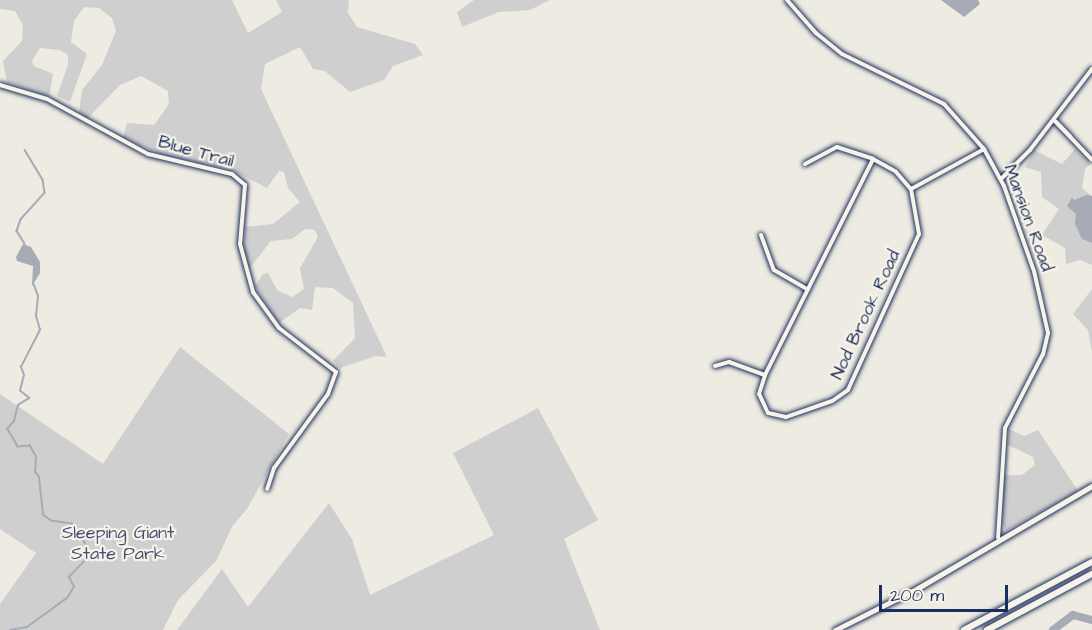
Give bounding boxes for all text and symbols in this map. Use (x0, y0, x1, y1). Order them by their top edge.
street label: Blue Trail (156, 132, 236, 172)
street label: Mansion Road (999, 161, 1057, 275)
street label: Nod Brook Road (827, 247, 905, 383)
park label: Sleeping Giant State Park (62, 523, 174, 566)
scale bar (882, 573, 1011, 611)
text: 200 m (890, 583, 944, 608)

